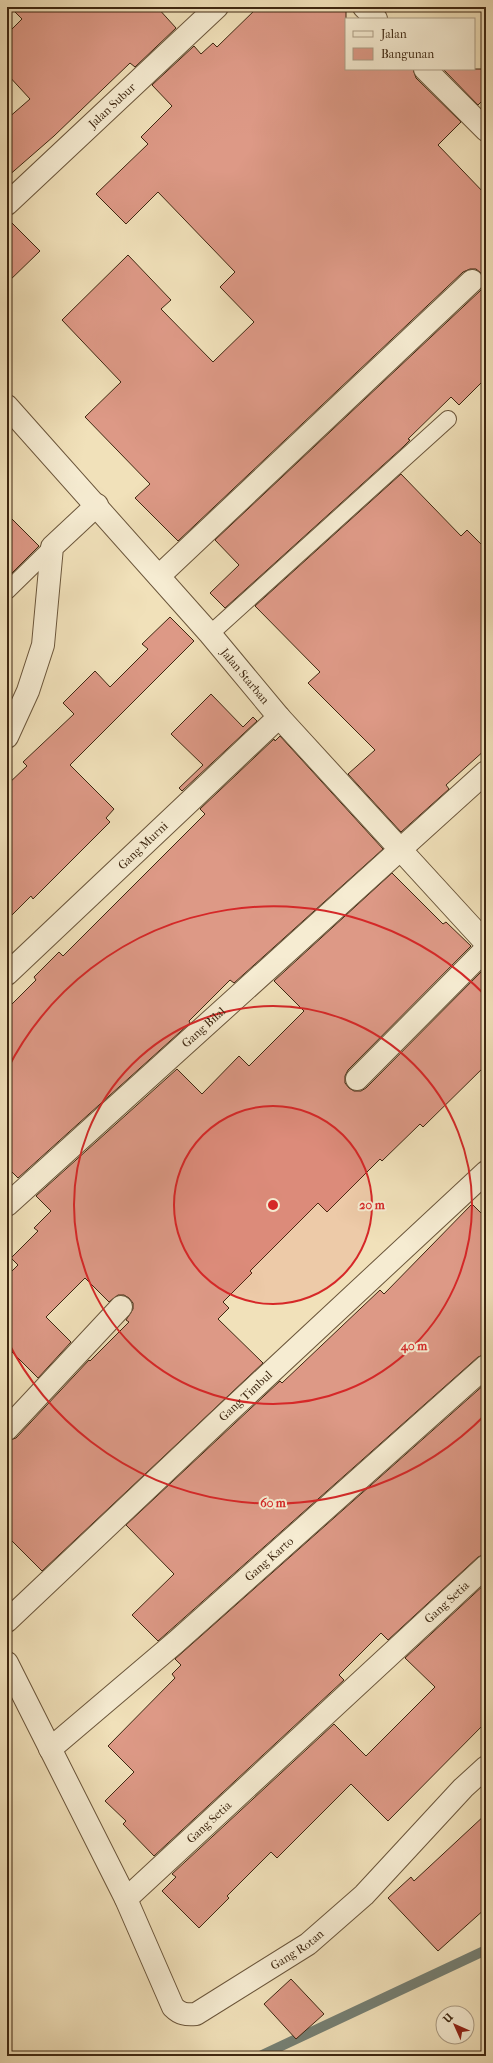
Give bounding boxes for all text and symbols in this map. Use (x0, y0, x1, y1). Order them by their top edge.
legend (345, 18, 475, 70)
text: Jalan (380, 27, 407, 41)
text: Bangunan (381, 47, 434, 61)
street label: Jalan Subur (85, 79, 139, 132)
street label: Jalan Starban (217, 645, 272, 707)
street label: Gang Murni (115, 818, 171, 872)
street label: Gang Bilal (179, 1004, 229, 1050)
centre of rings (266, 1198, 280, 1212)
text: 20 m (359, 1198, 386, 1212)
text: 40 m (400, 1339, 428, 1354)
street label: Gang Timbul (216, 1367, 276, 1424)
text: 60 m (260, 1496, 287, 1510)
street label: Gang Karto (242, 1534, 296, 1584)
street label: Gang Setia (422, 1578, 472, 1626)
street label: Gang Setia (184, 1798, 234, 1846)
street label: Gang Rotan (268, 1927, 327, 1973)
north arrow (435, 2005, 475, 2045)
text: U (440, 2010, 456, 2027)

